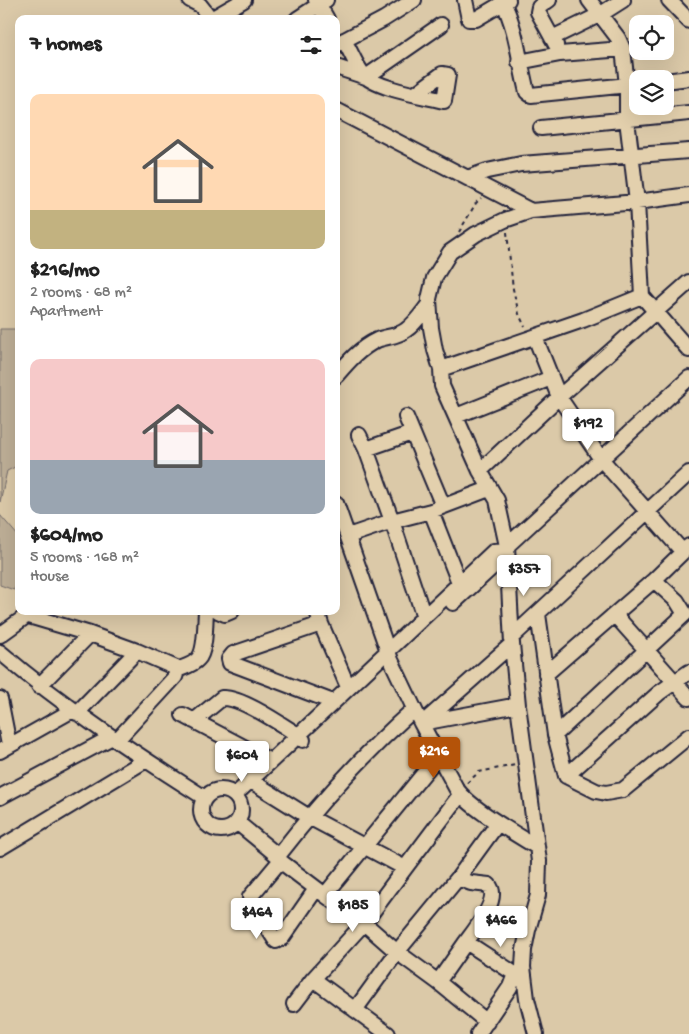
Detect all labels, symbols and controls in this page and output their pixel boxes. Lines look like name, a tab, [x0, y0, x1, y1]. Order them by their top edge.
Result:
map controls	[629, 15, 674, 115]
button: locate	[629, 15, 674, 60]
icon: filters	[297, 31, 325, 59]
text: 7 homes	[30, 33, 102, 58]
button: layers	[629, 70, 674, 115]
icon: home	[133, 126, 223, 216]
text: $216/mo	[30, 259, 100, 284]
text: 2 rooms · 68 m²	[30, 284, 132, 303]
text: Apartment	[30, 303, 102, 322]
icon: home	[133, 391, 223, 481]
pin: $192	[558, 408, 618, 451]
text: $192	[573, 415, 603, 434]
text: $604/mo	[30, 524, 103, 549]
text: 5 rooms · 168 m²	[30, 549, 139, 568]
pin: $357	[494, 554, 554, 597]
text: $357	[508, 561, 540, 580]
text: House	[30, 568, 69, 587]
pin: $216	[404, 736, 464, 779]
pin: $604	[212, 740, 272, 783]
text: $216	[419, 743, 449, 762]
text: $604	[226, 747, 258, 766]
pin: $185	[323, 890, 383, 933]
text: $185	[338, 897, 368, 916]
pin: $464	[227, 898, 287, 940]
text: $464	[242, 904, 272, 923]
pin: $466	[471, 906, 531, 948]
text: $466	[486, 912, 516, 931]

